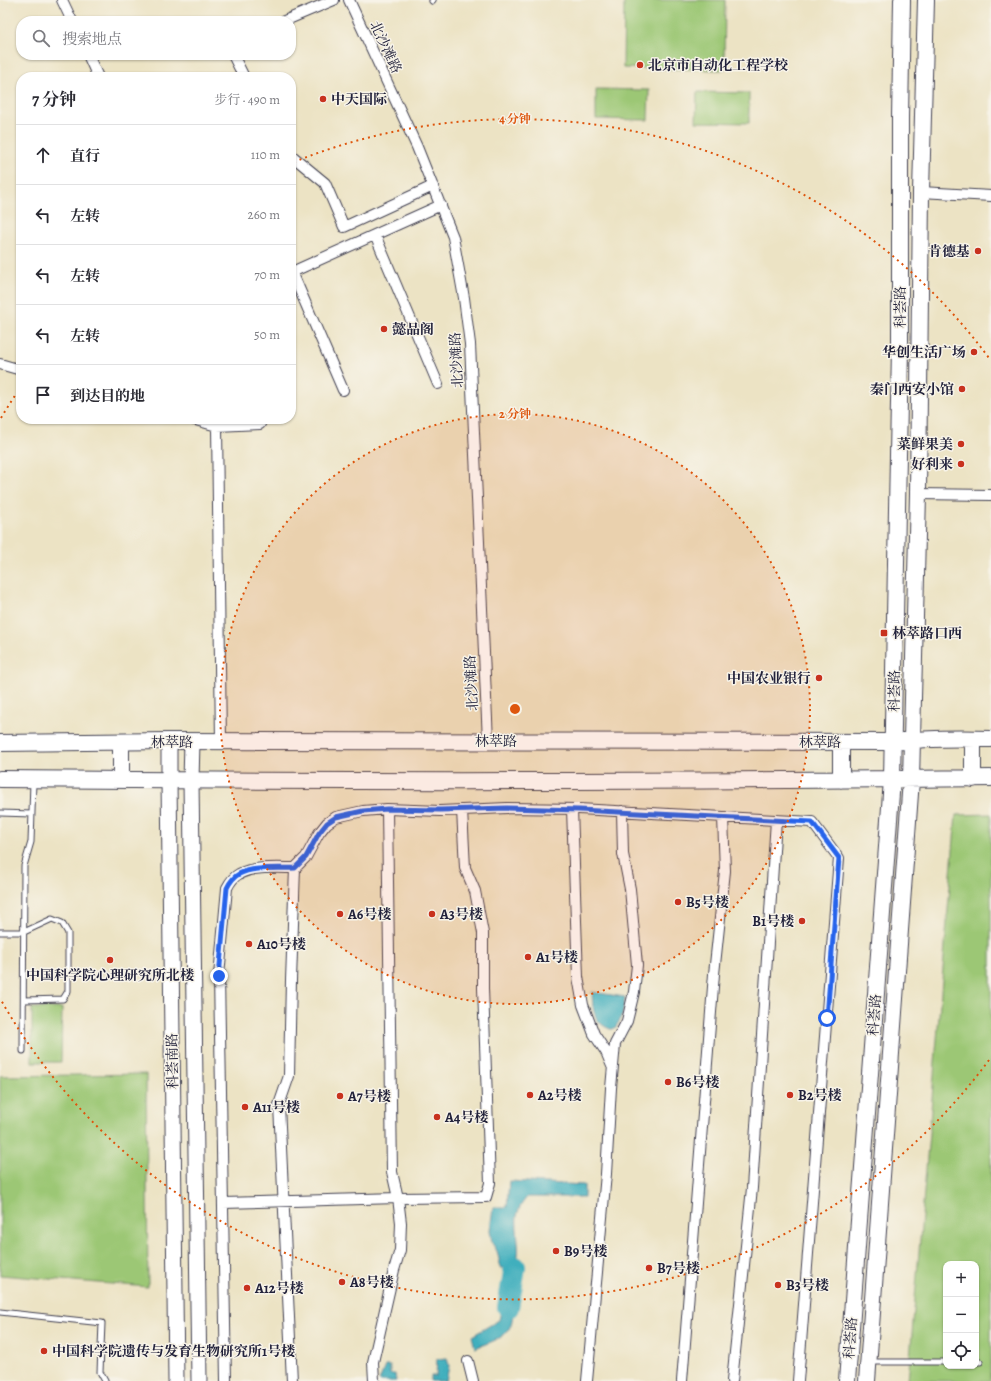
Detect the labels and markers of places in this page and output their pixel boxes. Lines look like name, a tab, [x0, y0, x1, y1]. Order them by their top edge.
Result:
place label: 北京市自动化工程学校	[648, 56, 788, 75]
marker: 北京市自动化工程学校	[635, 60, 645, 70]
place label: 中天国际	[331, 90, 387, 109]
marker: 中天国际	[318, 94, 328, 104]
place label: 肯德基	[928, 242, 970, 261]
marker: 肯德基	[973, 246, 983, 256]
place label: 懿品阁	[392, 320, 434, 339]
marker: 懿品阁	[379, 324, 389, 334]
place label: 华创生活广场	[882, 343, 966, 362]
marker: 华创生活广场	[969, 347, 979, 357]
place label: 秦门西安小馆	[870, 380, 954, 399]
marker: 秦门西安小馆	[957, 384, 967, 394]
place label: 菜鲜果美	[897, 435, 953, 454]
marker: 菜鲜果美	[956, 439, 966, 449]
place label: 好利来	[911, 455, 953, 474]
marker: 好利来	[956, 459, 966, 469]
place label: 林萃路口西	[892, 624, 962, 643]
marker: 林萃路口西	[879, 628, 889, 638]
place label: 中国农业银行	[727, 669, 811, 688]
marker: 中国农业银行	[814, 673, 824, 683]
centre of rings	[508, 702, 522, 716]
place label: B5号楼	[686, 893, 729, 912]
marker: B5号楼	[673, 897, 683, 907]
place label: A6号楼	[347, 905, 391, 924]
place label: A3号楼	[439, 905, 483, 924]
marker: A6号楼	[335, 909, 345, 919]
marker: A3号楼	[427, 909, 437, 919]
place label: B1号楼	[752, 912, 794, 931]
marker: B1号楼	[797, 916, 807, 926]
place label: A10号楼	[256, 935, 306, 954]
marker: A10号楼	[244, 939, 254, 949]
place label: A1号楼	[535, 948, 578, 967]
marker: A1号楼	[523, 952, 533, 962]
marker: 中国科学院心理研究所北楼	[105, 955, 115, 965]
place label: 中国科学院心理研究所北楼	[26, 966, 194, 985]
place label: B6号楼	[676, 1073, 719, 1092]
marker: B6号楼	[663, 1077, 673, 1087]
place label: A2号楼	[537, 1086, 582, 1105]
place label: B2号楼	[798, 1086, 842, 1105]
place label: A7号楼	[347, 1087, 391, 1106]
marker: A2号楼	[525, 1090, 535, 1100]
marker: B2号楼	[785, 1090, 795, 1100]
marker: A7号楼	[335, 1091, 345, 1101]
place label: A11号楼	[252, 1098, 300, 1117]
marker: A11号楼	[240, 1102, 250, 1112]
place label: A4号楼	[444, 1108, 488, 1127]
marker: A4号楼	[432, 1112, 442, 1122]
place label: B9号楼	[564, 1242, 607, 1261]
marker: B9号楼	[551, 1246, 561, 1256]
place label: B7号楼	[657, 1259, 700, 1278]
marker: B7号楼	[644, 1263, 654, 1273]
place label: A8号楼	[349, 1273, 393, 1292]
place label: B3号楼	[786, 1276, 829, 1295]
marker: A8号楼	[337, 1277, 347, 1287]
place label: A12号楼	[254, 1279, 304, 1298]
marker: B3号楼	[773, 1280, 783, 1290]
marker: A12号楼	[242, 1283, 252, 1293]
place label: 中国科学院遗传与发育生物研究所1号楼	[52, 1342, 295, 1361]
marker: 中国科学院遗传与发育生物研究所1号楼	[39, 1346, 49, 1356]

